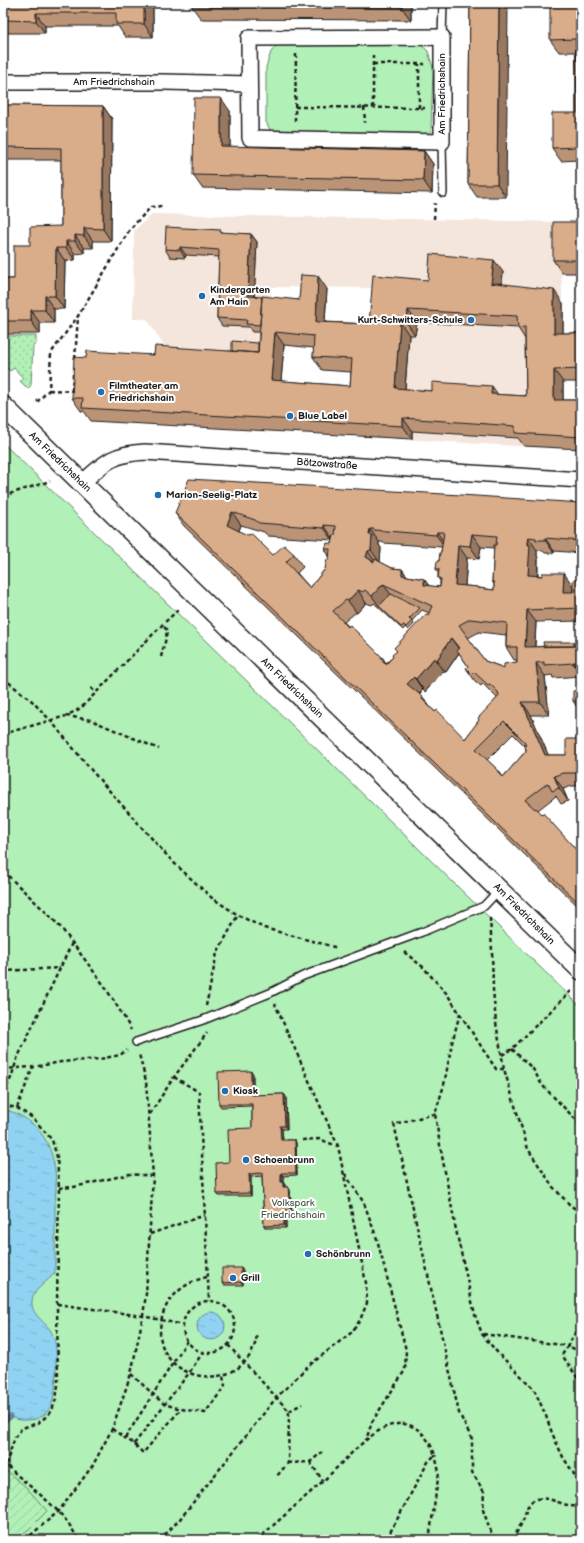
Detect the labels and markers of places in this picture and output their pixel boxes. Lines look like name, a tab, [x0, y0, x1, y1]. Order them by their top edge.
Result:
place label: Kindergarten Am Hain	[209, 284, 270, 308]
marker: Kindergarten Am Hain	[197, 291, 207, 301]
place label: Kurt-Schwitters-Schule	[357, 314, 463, 326]
marker: Kurt-Schwitters-Schule	[466, 315, 476, 325]
place label: Filmtheater am Friedrichshain	[109, 380, 179, 404]
marker: Filmtheater am Friedrichshain	[96, 387, 106, 397]
place label: Blue Label	[298, 410, 347, 422]
marker: Blue Label	[285, 411, 295, 421]
place label: Marion-Seelig-Platz	[166, 489, 257, 501]
marker: Marion-Seelig-Platz	[153, 490, 163, 500]
place label: Kiosk	[233, 1085, 259, 1097]
marker: Kiosk	[220, 1086, 230, 1096]
place label: Schoenbrunn	[254, 1154, 315, 1166]
marker: Schoenbrunn	[241, 1155, 251, 1165]
place label: Schönbrunn	[316, 1248, 371, 1260]
marker: Schönbrunn	[303, 1249, 313, 1259]
place label: Grill	[241, 1272, 260, 1284]
marker: Grill	[228, 1273, 238, 1283]

